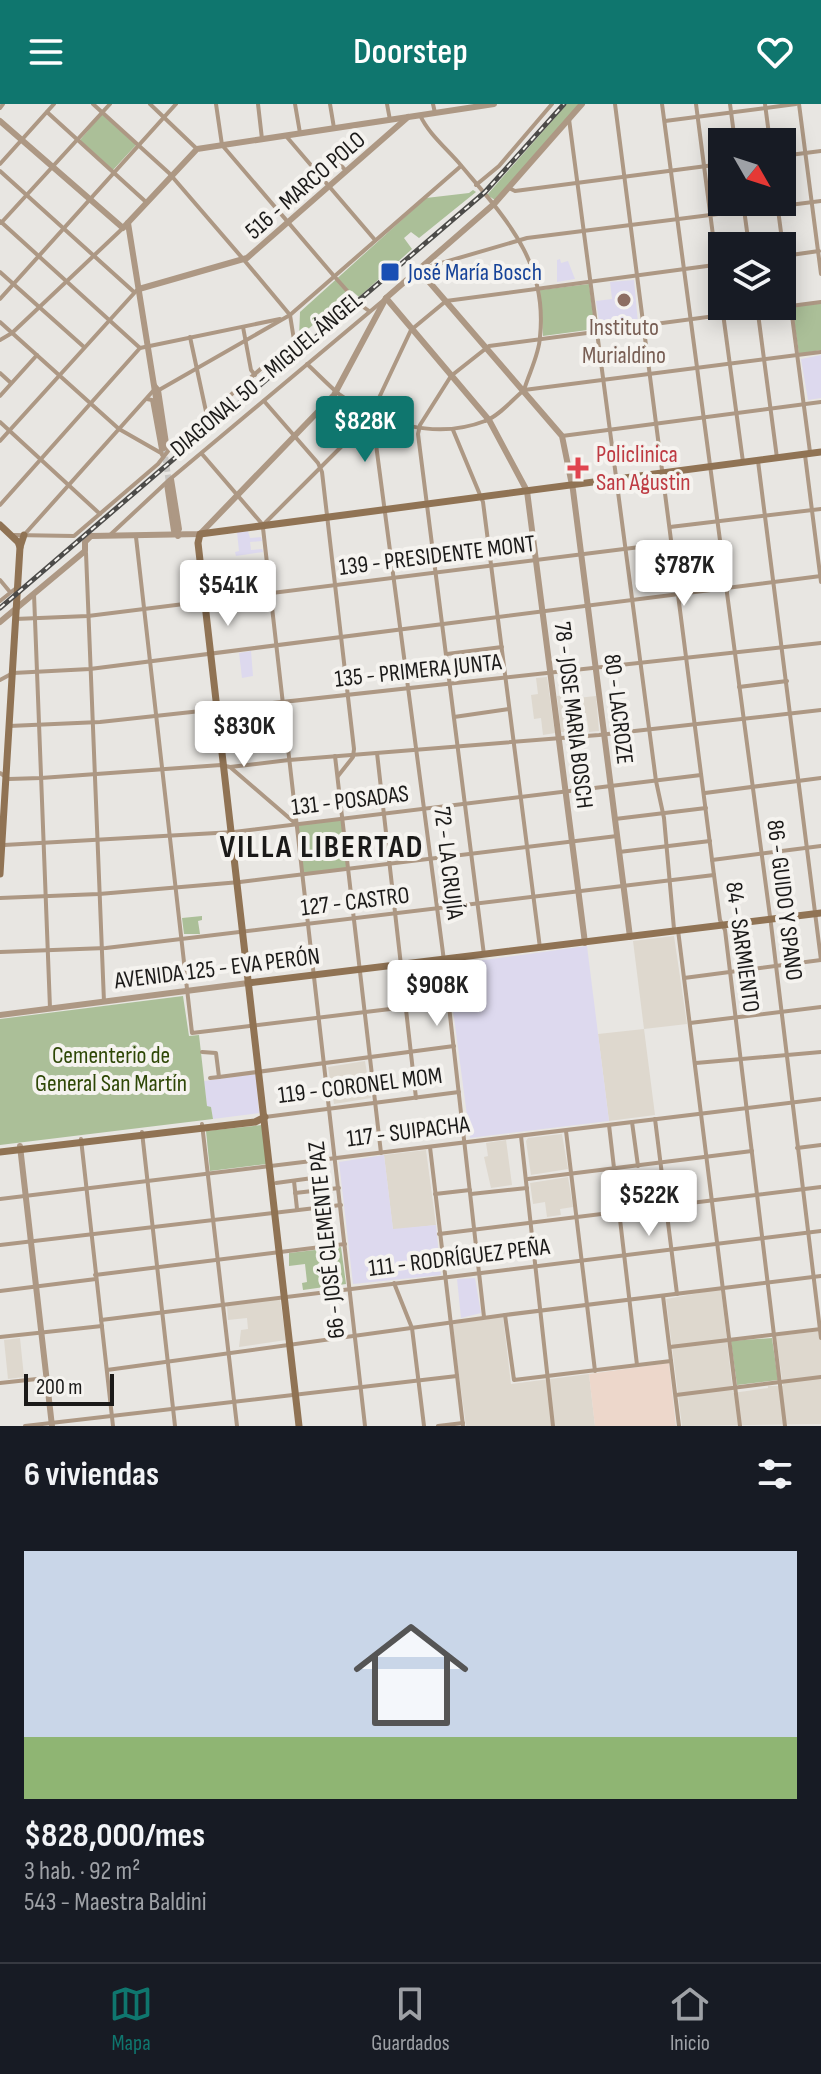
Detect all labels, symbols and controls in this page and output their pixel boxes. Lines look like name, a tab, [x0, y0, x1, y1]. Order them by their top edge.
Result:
icon: menu	[24, 30, 68, 74]
icon: heart	[753, 30, 797, 74]
text: Doorstep	[353, 31, 468, 74]
street label: 516 - MARCO POLO	[239, 125, 371, 245]
north arrow	[708, 128, 796, 216]
map controls	[708, 128, 796, 320]
button: layers	[708, 232, 796, 320]
place label: José María Bosch	[407, 258, 542, 287]
marker: José María Bosch	[379, 261, 401, 283]
street label: DIAGONAL 50 - MIGUEL ÁNGEL	[165, 286, 368, 463]
marker: Instituto Murialdino	[615, 291, 633, 309]
place label: Instituto Murialdino	[582, 313, 666, 370]
pin: $828K	[309, 396, 421, 464]
text: $828K	[334, 406, 396, 437]
place label: Policlinica San Agustin	[596, 440, 691, 497]
marker: Policlinica San Agustin	[567, 457, 589, 479]
street label: 139 - PRESIDENTE MONT	[337, 529, 537, 582]
pin: $787K	[628, 540, 740, 608]
text: $787K	[653, 550, 715, 581]
pin: $541K	[172, 560, 284, 628]
text: $541K	[198, 570, 258, 601]
street label: 78 - JOSE MARIA BOSCH	[548, 620, 599, 810]
street label: 135 - PRIMERA JUNTA	[333, 647, 504, 694]
street label: 80 - LACROZE	[597, 652, 640, 766]
pin: $830K	[188, 701, 300, 769]
text: $830K	[213, 711, 275, 742]
street label: 131 - POSADAS	[290, 779, 410, 822]
street label: 72 - LA CRUJÍA	[427, 805, 470, 922]
street label: 86 - GUIDO Y SPANO	[760, 818, 809, 982]
district label: VILLA LIBERTAD	[220, 828, 424, 867]
street label: 127 - CASTRO	[299, 880, 411, 923]
street label: 84 - SARMIENTO	[719, 880, 766, 1014]
street label: AVENIDA 125 - EVA PERÓN	[112, 942, 321, 996]
pin: $908K	[381, 960, 493, 1028]
text: $908K	[405, 970, 469, 1001]
park label: Cementerio de General San Martín	[35, 1041, 187, 1098]
street label: 119 - CORONEL MOM	[276, 1061, 444, 1110]
street label: 117 - SUIPACHA	[345, 1109, 472, 1153]
street label: 66 - JOSÉ CLEMENTE PAZ	[302, 1140, 351, 1340]
pin: $522K	[593, 1170, 705, 1238]
text: $522K	[619, 1180, 679, 1211]
street label: 111 - RODRÍGUEZ PEÑA	[367, 1232, 552, 1283]
scale bar	[24, 1370, 114, 1406]
text: 200 m	[36, 1374, 82, 1401]
icon: filters	[753, 1452, 797, 1496]
text: 6 viviendas	[24, 1454, 159, 1495]
icon: home	[339, 1603, 483, 1747]
text: $828,000/mes	[24, 1815, 205, 1856]
text: 3 hab. · 92 m²	[24, 1856, 140, 1887]
text: 543 - Maestra Baldini	[24, 1887, 207, 1918]
tab: Mapa	[109, 1982, 153, 2057]
tab: Guardados	[371, 1982, 450, 2057]
tab: Inicio	[668, 1982, 712, 2057]

